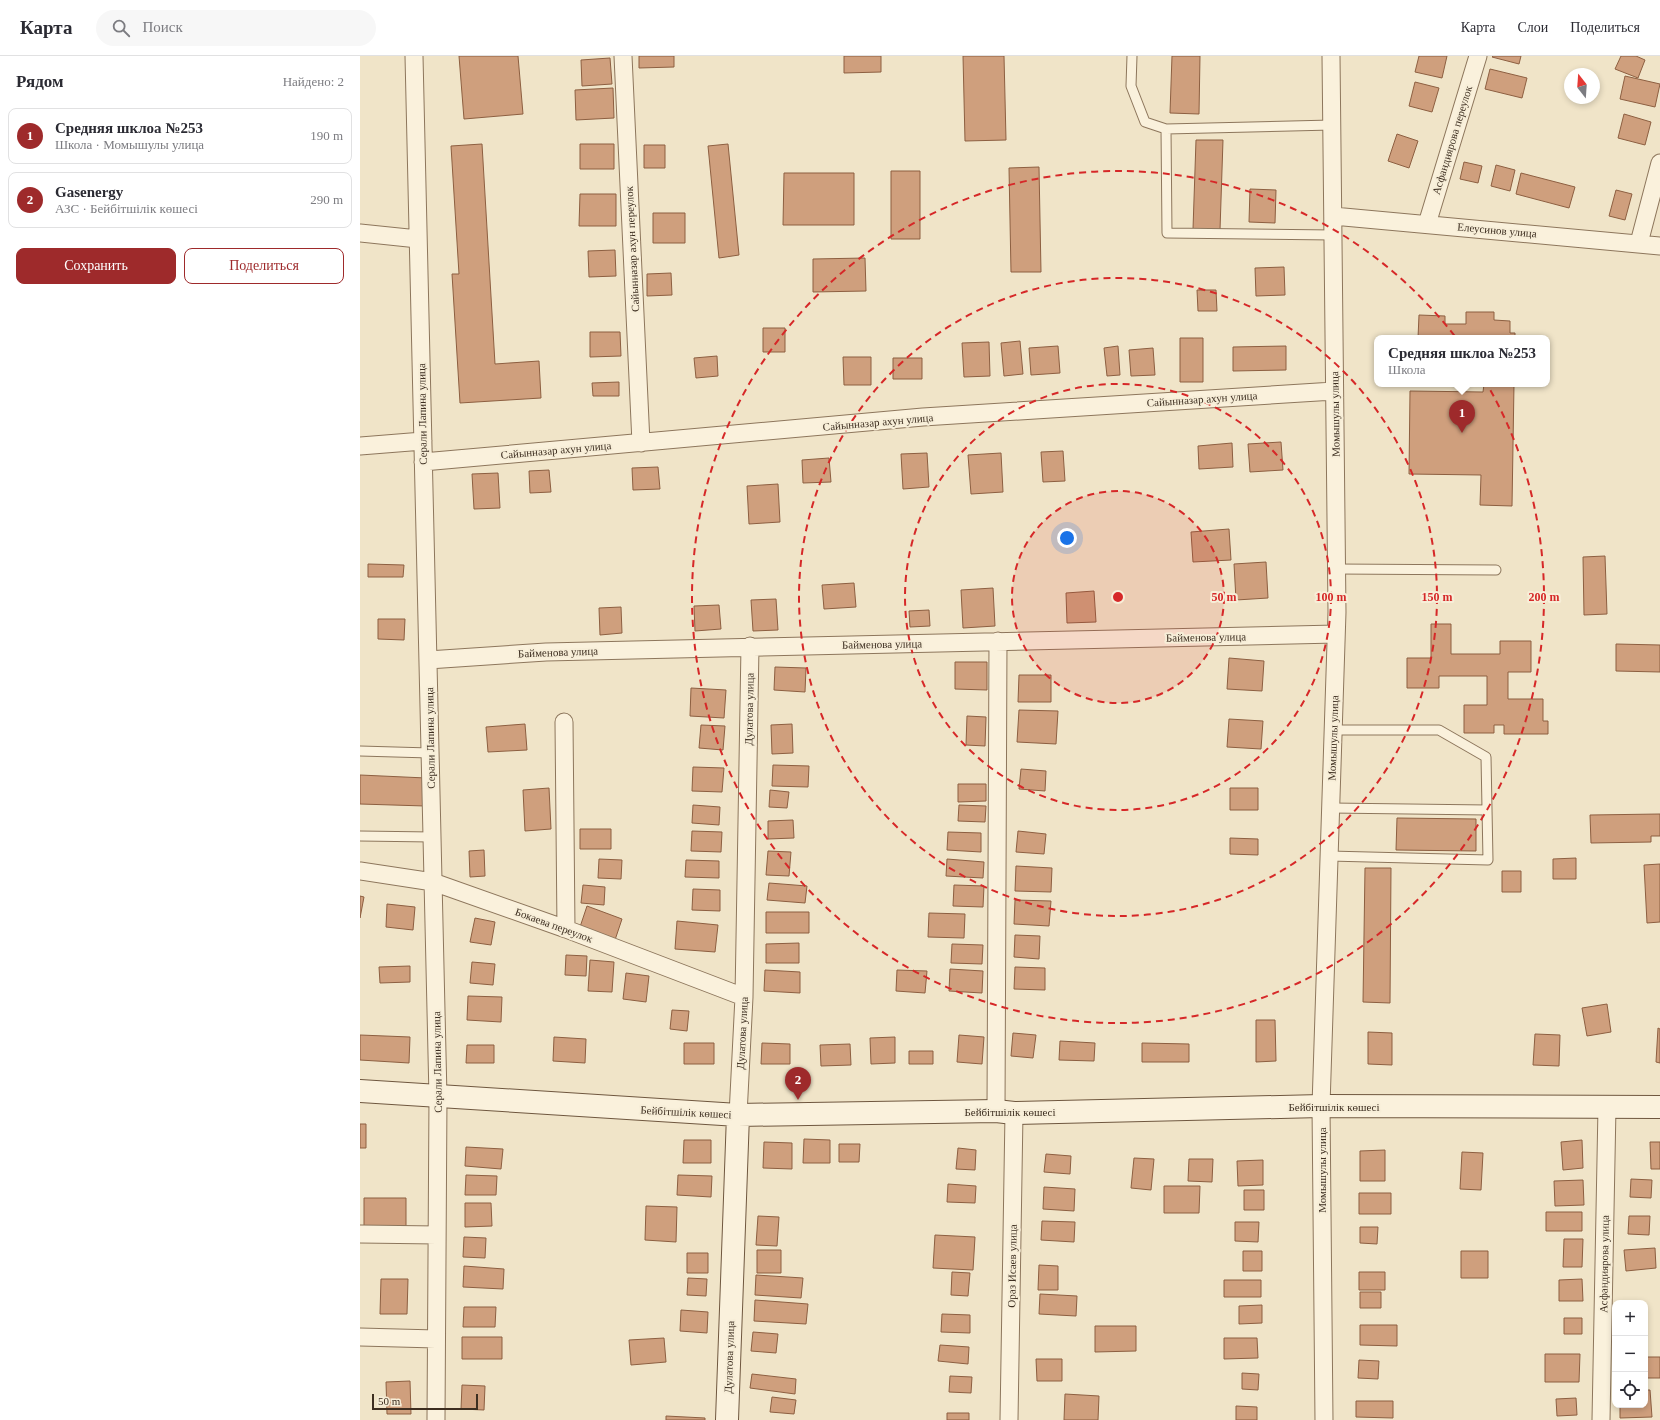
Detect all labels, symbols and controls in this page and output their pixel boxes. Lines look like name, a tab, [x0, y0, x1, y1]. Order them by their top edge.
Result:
search box	[96, 10, 376, 46]
text: Карта	[20, 17, 72, 38]
icon: search	[110, 17, 132, 39]
text: Поиск	[142, 19, 183, 35]
text: Карта	[1461, 20, 1495, 35]
text: Слои	[1517, 20, 1548, 35]
text: Поделиться	[1570, 20, 1640, 35]
north arrow	[1564, 68, 1600, 104]
text: Рядом	[16, 72, 64, 91]
text: Найдено: 2	[283, 74, 344, 89]
street label: Асфандиярова переулок	[1430, 84, 1474, 196]
text: Средняя шклоа №253	[55, 120, 203, 136]
text: 1	[27, 128, 33, 143]
text: 190 m	[310, 128, 343, 143]
text: Школа · Момышулы улица	[55, 137, 204, 152]
text: Gasenergy	[55, 184, 123, 200]
street label: Сайынназар ахун переулок	[623, 185, 641, 312]
text: 2	[27, 192, 33, 207]
text: 290 m	[310, 192, 343, 207]
text: АЗС · Бейбітшілік көшесі	[55, 201, 198, 216]
street label: Елеусинов улица	[1457, 221, 1537, 239]
button: Сохранить	[16, 248, 176, 284]
button: Поделиться	[184, 248, 344, 284]
popup	[1374, 335, 1550, 387]
text: Средняя шклоа №253	[1388, 345, 1536, 361]
text: Школа	[1388, 362, 1425, 377]
street label: Серали Лапина улица	[415, 363, 429, 465]
street label: Момышулы улица	[1328, 371, 1342, 457]
street label: Сайынназар ахун улица	[1146, 389, 1258, 409]
pin: 1	[1449, 400, 1475, 433]
street label: Сайынназар ахун улица	[822, 411, 934, 433]
street label: Сайынназар ахун улица	[500, 439, 612, 461]
your location	[1057, 528, 1077, 548]
centre of rings	[1111, 590, 1125, 604]
text: 50 m	[1212, 590, 1237, 604]
text: 100 m	[1316, 590, 1347, 604]
text: 150 m	[1422, 590, 1453, 604]
text: 200 m	[1529, 590, 1560, 604]
street label: Байменова улица	[1166, 630, 1246, 644]
street label: Байменова улица	[842, 637, 922, 651]
street label: Байменова улица	[518, 645, 598, 659]
street label: Дулатова улица	[742, 672, 756, 745]
street label: Серали Лапина улица	[423, 687, 437, 789]
street label: Момышулы улица	[1326, 695, 1340, 781]
street label: Бокаева переулок	[514, 905, 595, 945]
street label: Дулатова улица	[734, 996, 750, 1070]
street label: Серали Лапина улица	[430, 1011, 444, 1113]
pin: 2	[785, 1067, 811, 1100]
street label: Бейбітшілік көшесі	[1288, 1101, 1380, 1113]
street label: Бейбітшілік көшесі	[640, 1104, 732, 1120]
street label: Бейбітшілік көшесі	[964, 1106, 1056, 1118]
street label: Момышулы улица	[1316, 1127, 1328, 1213]
street label: Асфандиярова улица	[1597, 1215, 1611, 1313]
street label: Ораз Исаев улица	[1005, 1224, 1019, 1308]
map controls	[1612, 1300, 1648, 1408]
button: +	[1612, 1300, 1648, 1336]
street label: Дулатова улица	[722, 1320, 736, 1393]
button: −	[1612, 1336, 1648, 1372]
button: locate	[1612, 1372, 1648, 1408]
scale bar	[372, 1392, 478, 1411]
text: 50 m	[378, 1395, 400, 1407]

